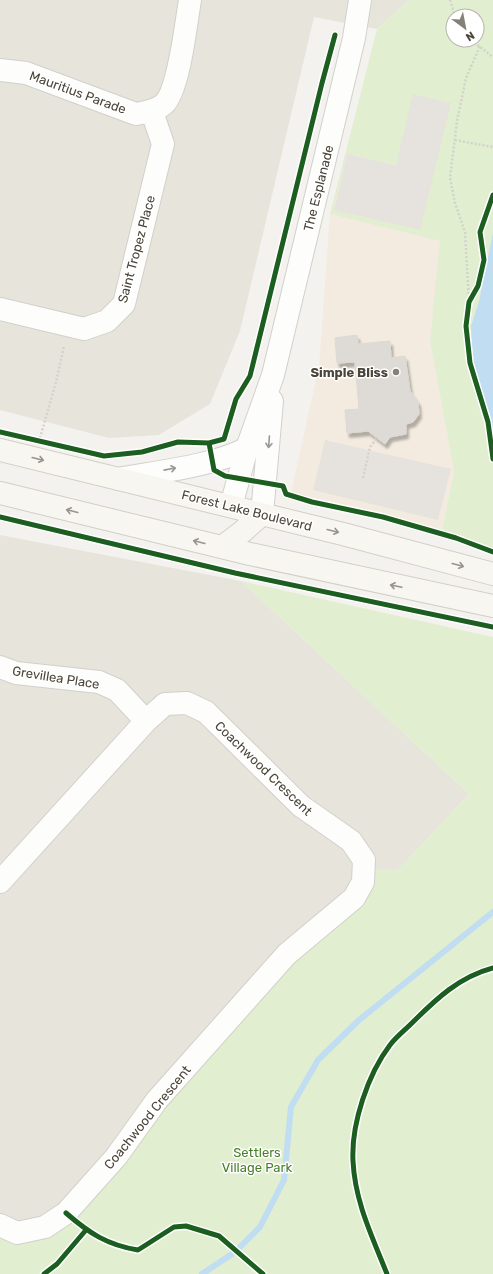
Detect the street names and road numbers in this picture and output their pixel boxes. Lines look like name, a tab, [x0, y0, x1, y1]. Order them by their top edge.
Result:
street label: Mauritius Parade	[27, 68, 128, 117]
street label: The Esplanade	[301, 143, 336, 233]
street label: Saint Tropez Place	[115, 194, 158, 305]
street label: Forest Lake Boulevard	[180, 487, 314, 534]
street label: Grevillea Place	[11, 663, 101, 692]
street label: Coachwood Crescent	[212, 718, 315, 819]
street label: Coachwood Crescent	[101, 1062, 194, 1172]

